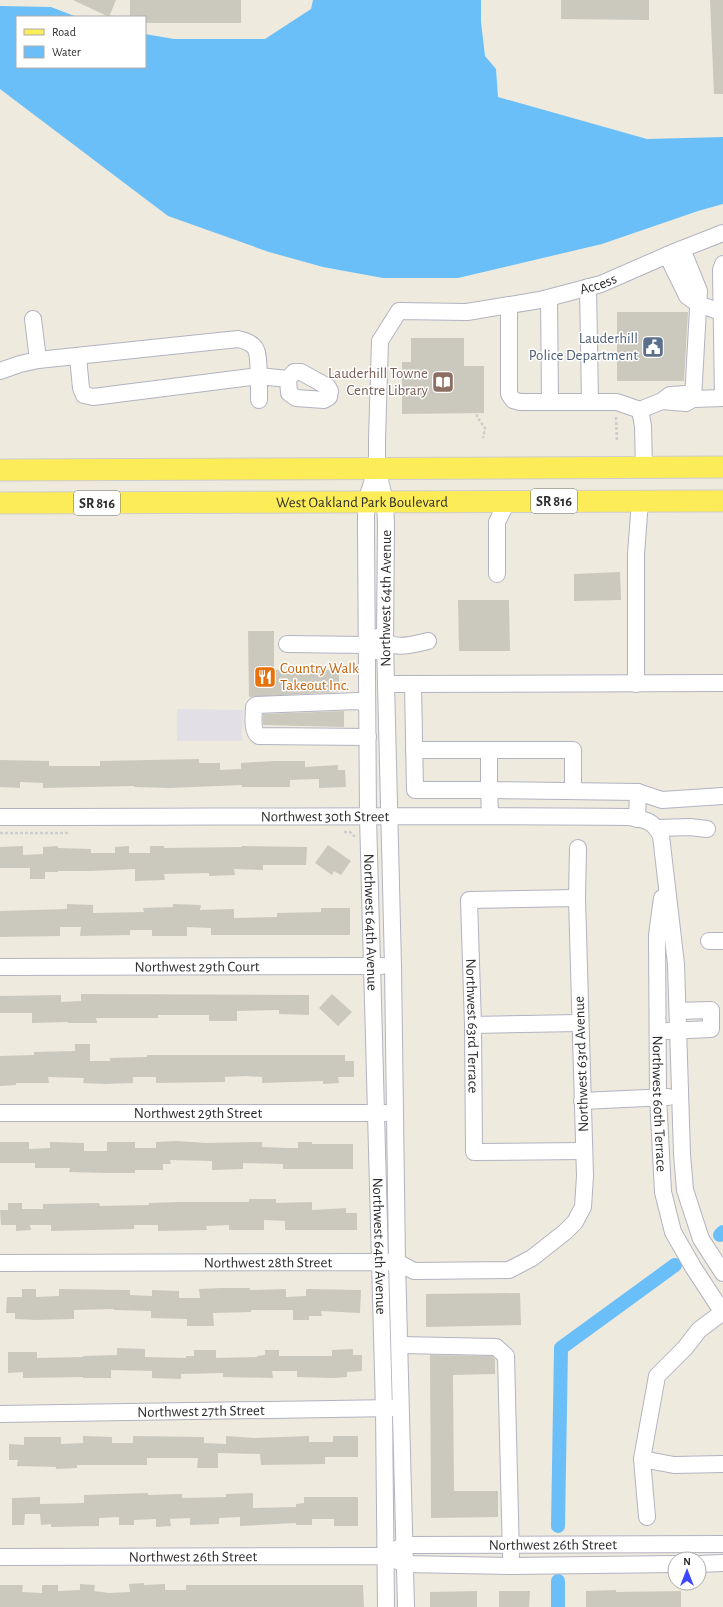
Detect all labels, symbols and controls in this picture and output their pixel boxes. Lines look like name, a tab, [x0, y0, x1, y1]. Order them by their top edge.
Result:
legend	[16, 16, 146, 68]
text: Road	[52, 26, 76, 38]
text: Water	[52, 46, 81, 58]
street label: Access	[578, 271, 619, 297]
place label: Lauderhill Police Department	[529, 331, 638, 363]
public building icon: Lauderhill Police Department	[640, 334, 666, 360]
place label: Lauderhill Towne Centre Library	[328, 366, 429, 398]
library icon: Lauderhill Towne Centre Library	[430, 369, 456, 395]
road number: SR 816	[531, 489, 577, 513]
road number: SR 816	[74, 491, 120, 515]
street label: West Oakland Park Boulevard	[276, 495, 448, 510]
street label: Northwest 64th Avenue	[378, 530, 394, 667]
place label: Country Walk Takeout Inc.	[280, 661, 359, 693]
restaurant icon: Country Walk Takeout Inc.	[252, 664, 278, 690]
street label: Northwest 30th Street	[261, 809, 390, 824]
street label: Northwest 64th Avenue	[361, 853, 380, 991]
street label: Northwest 63rd Terrace	[463, 958, 481, 1093]
street label: Northwest 29th Court	[134, 959, 260, 975]
street label: Northwest 63rd Avenue	[572, 996, 591, 1132]
street label: Northwest 60th Terrace	[650, 1035, 669, 1172]
street label: Northwest 29th Street	[134, 1106, 262, 1121]
street label: Northwest 64th Avenue	[370, 1177, 388, 1315]
street label: Northwest 28th Street	[204, 1255, 332, 1270]
street label: Northwest 27th Street	[137, 1403, 265, 1420]
street label: Northwest 26th Street	[489, 1537, 617, 1553]
street label: Northwest 26th Street	[129, 1549, 257, 1565]
north arrow	[667, 1551, 707, 1591]
text: N	[683, 1556, 691, 1567]

